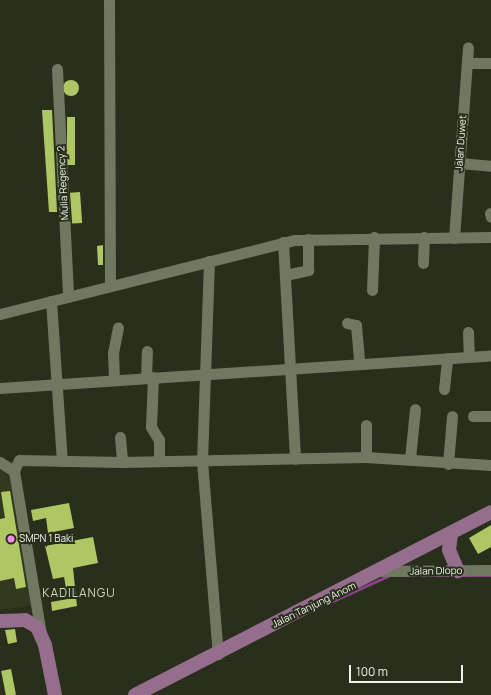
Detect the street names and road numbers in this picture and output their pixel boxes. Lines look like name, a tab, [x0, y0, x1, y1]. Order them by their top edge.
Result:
street label: Jalan Duwet	[453, 115, 469, 171]
street label: Mulia Regency 2	[55, 145, 71, 221]
street label: Jalan Dlopo	[409, 565, 463, 577]
street label: Jalan Tanjung Anom	[270, 580, 358, 630]

